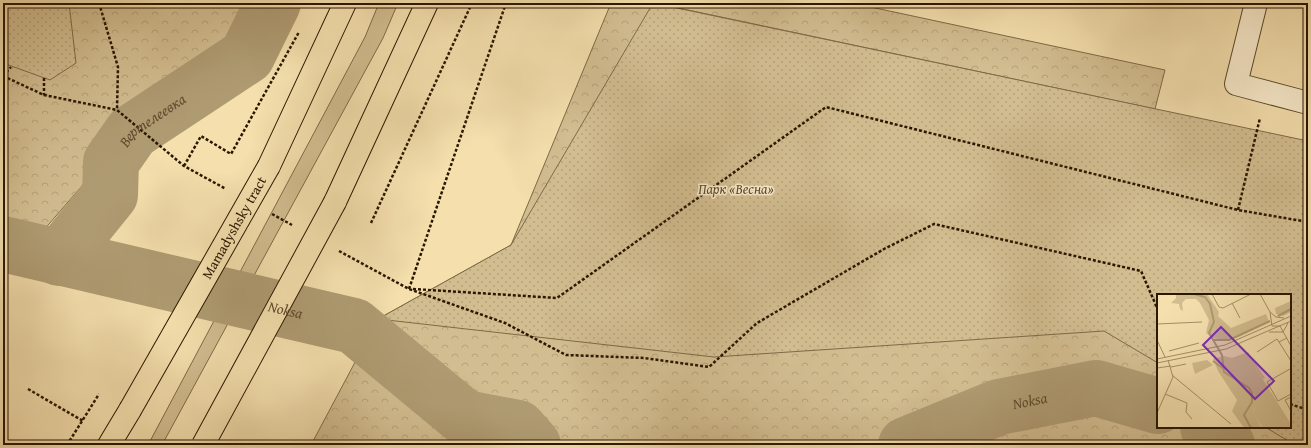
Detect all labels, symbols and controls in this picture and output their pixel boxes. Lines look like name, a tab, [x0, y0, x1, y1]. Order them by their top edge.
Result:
water label: Вертелеевка	[113, 88, 190, 152]
street label: Mamadyshsky tract	[197, 172, 271, 283]
park label: Парк «Весна»	[698, 179, 774, 199]
inset map	[1157, 294, 1291, 428]
water label: Noksa	[266, 295, 305, 324]
water label: Noksa	[1011, 387, 1049, 414]

